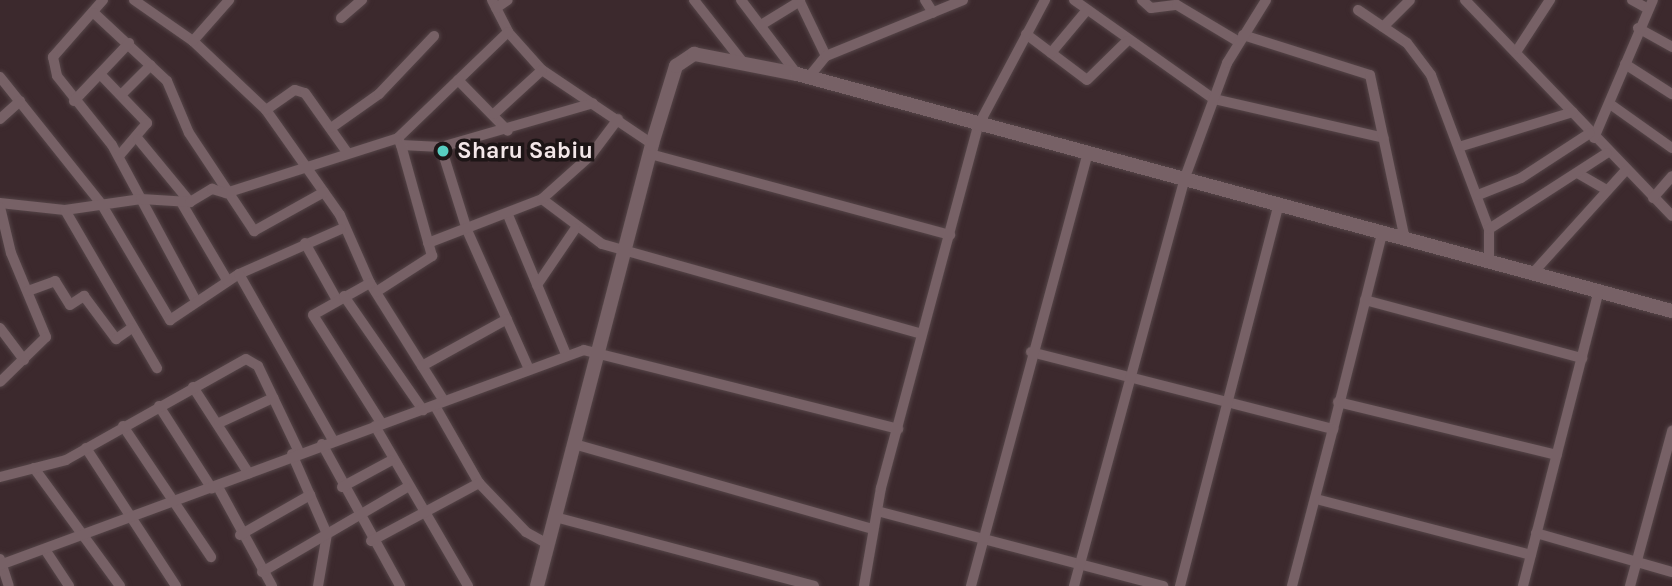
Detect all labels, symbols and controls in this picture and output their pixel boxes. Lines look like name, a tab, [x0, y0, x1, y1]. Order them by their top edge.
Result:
place label: Sharu Sabiu	[457, 137, 593, 165]
marker: Sharu Sabiu	[435, 143, 451, 159]

